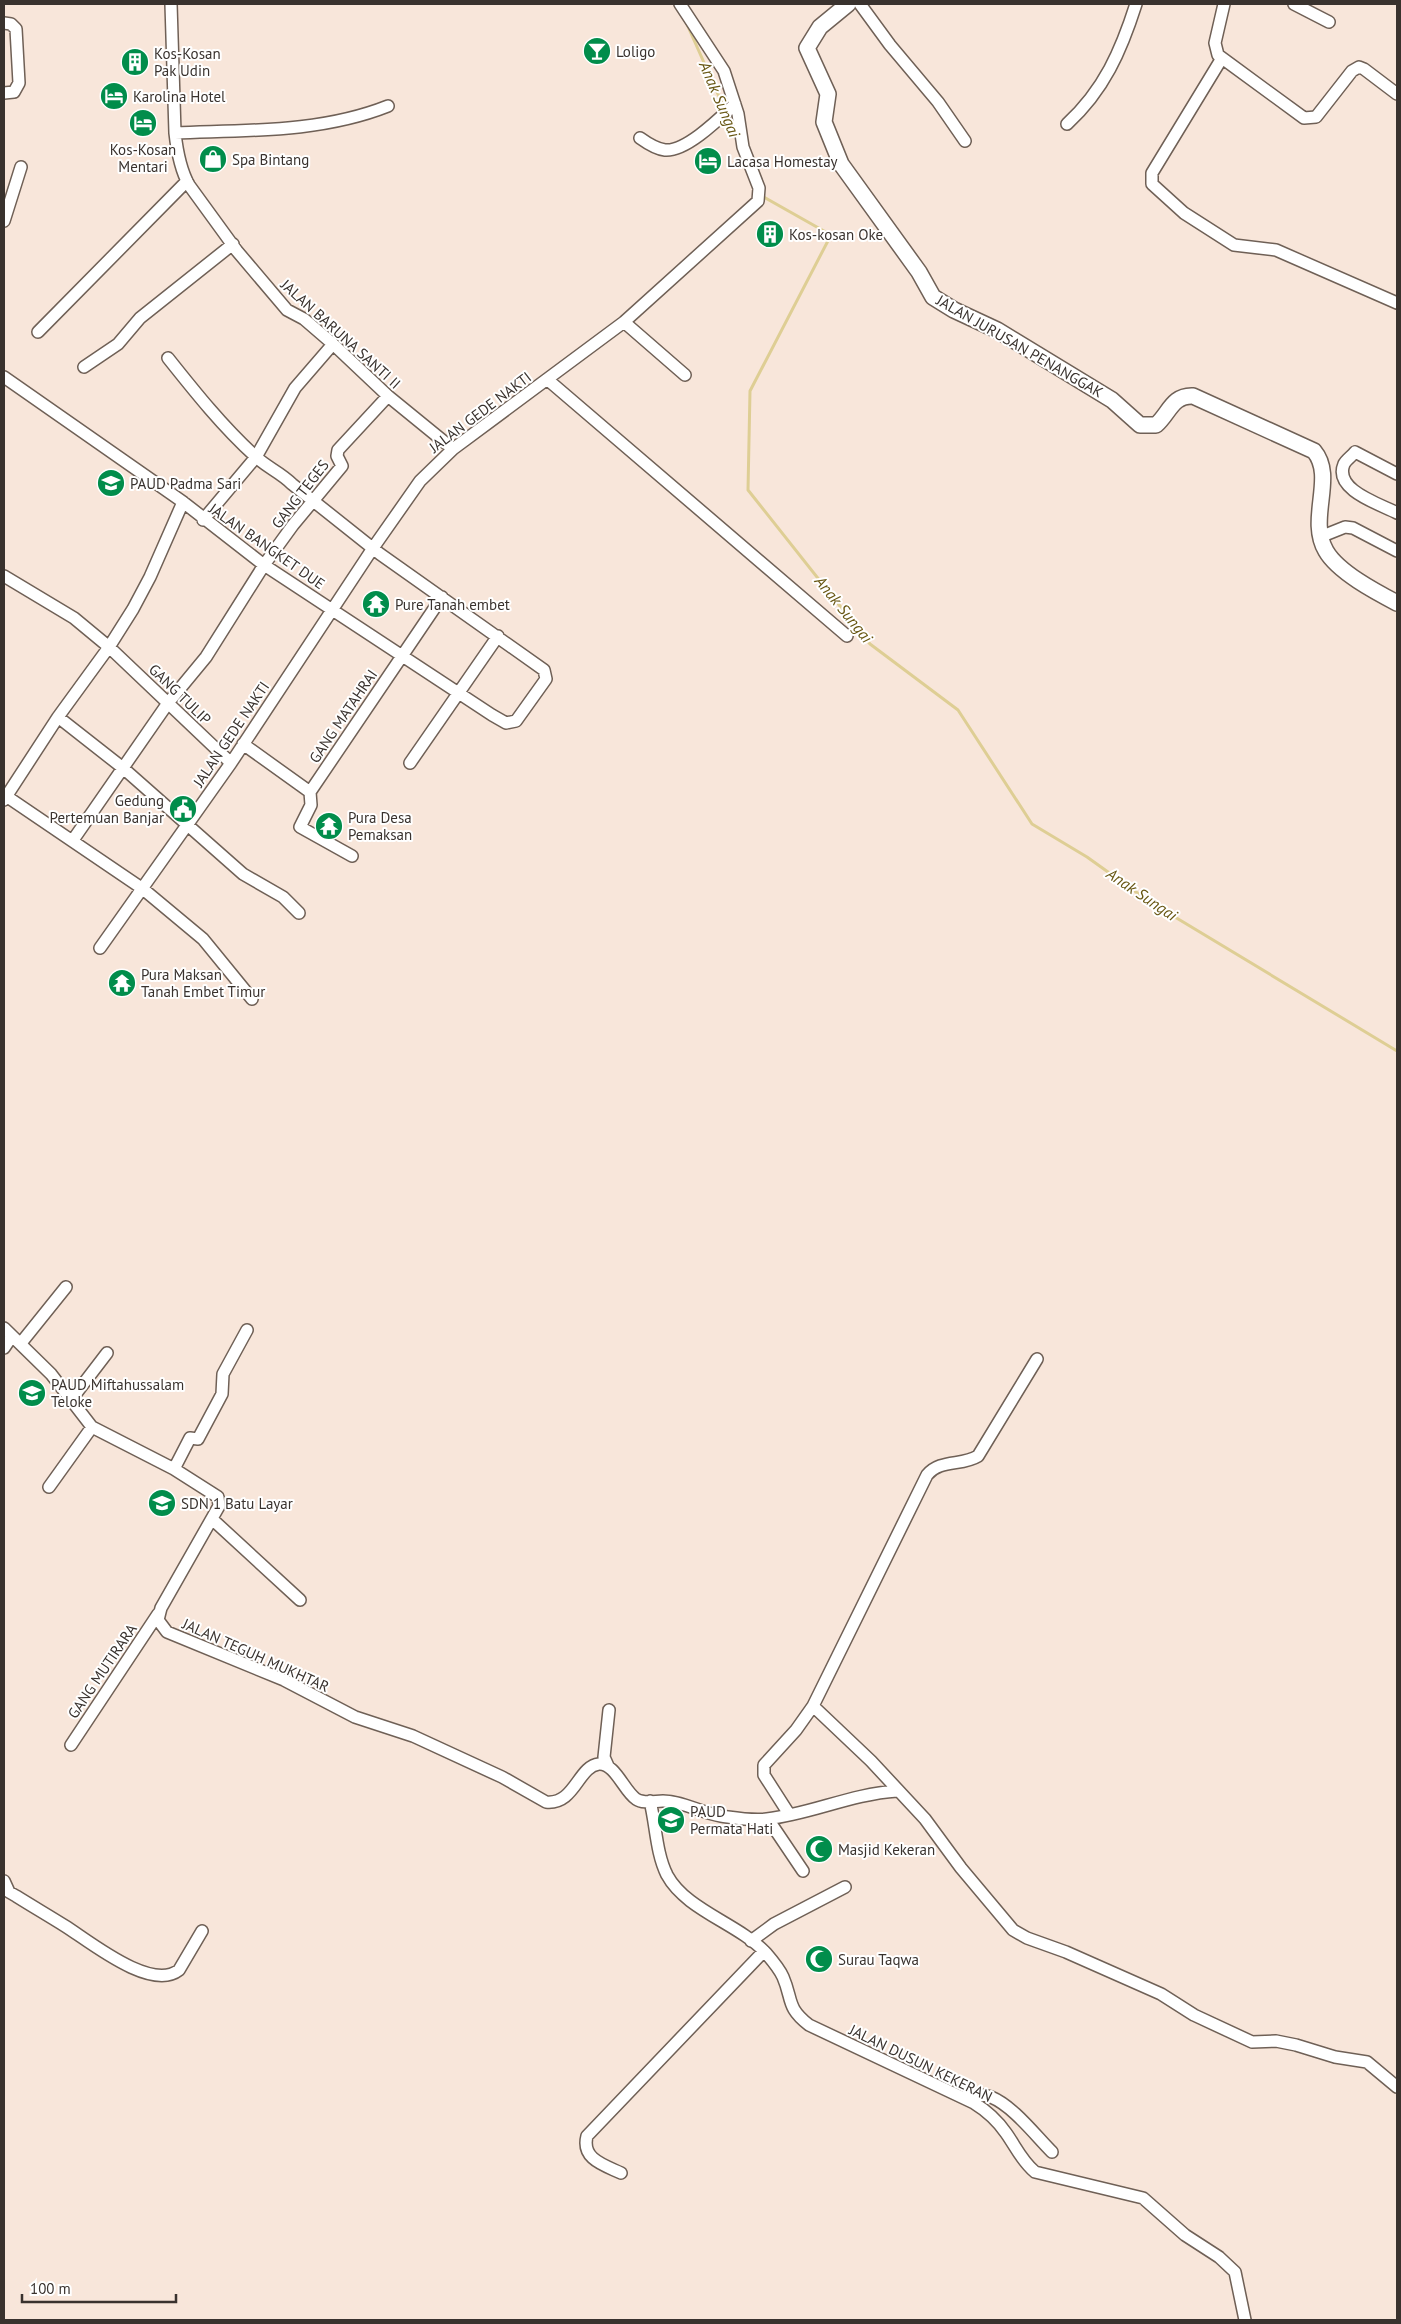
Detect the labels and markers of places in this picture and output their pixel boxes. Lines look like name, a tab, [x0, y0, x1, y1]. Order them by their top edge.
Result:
bar icon: Loligo	[582, 36, 612, 66]
place label: Loligo	[616, 42, 655, 61]
place label: Kos-Kosan Pak Udin	[154, 44, 221, 80]
building icon: Kos-Kosan Pak Udin	[120, 47, 150, 77]
hotel icon: Karolina Hotel	[99, 81, 129, 111]
place label: Karolina Hotel	[133, 87, 226, 106]
hotel icon: Kos-Kosan Mentari	[128, 108, 158, 138]
place label: Kos-Kosan Mentari	[110, 140, 176, 176]
shop icon: Spa Bintang	[198, 144, 228, 174]
hotel icon: Lacasa Homestay	[693, 146, 723, 176]
place label: Spa Bintang	[232, 150, 309, 169]
place label: Lacasa Homestay	[727, 152, 838, 171]
building icon: Kos-kosan Oke	[755, 219, 785, 249]
place label: Kos-kosan Oke	[789, 225, 883, 244]
school or university icon: PAUD Padma Sari	[96, 468, 126, 498]
place label: PAUD Padma Sari	[130, 474, 241, 493]
temple icon: Pure Tanah embet	[361, 589, 391, 619]
place label: Pure Tanah embet	[395, 595, 510, 614]
place label: Gedung Pertemuan Banjar	[50, 791, 164, 827]
public building icon: Gedung Pertemuan Banjar	[168, 794, 198, 824]
place label: Pura Desa Pemaksan	[348, 808, 412, 844]
temple icon: Pura Desa Pemaksan	[314, 811, 344, 841]
place label: Pura Maksan Tanah Embet Timur	[141, 965, 265, 1001]
temple icon: Pura Maksan Tanah Embet Timur	[107, 968, 137, 998]
place label: PAUD Miftahussalam Teloke	[51, 1375, 184, 1411]
school or university icon: PAUD Miftahussalam Teloke	[17, 1378, 47, 1408]
school or university icon: SDN 1 Batu Layar	[147, 1488, 177, 1518]
place label: SDN 1 Batu Layar	[181, 1494, 293, 1513]
place label: PAUD Permata Hati	[690, 1802, 773, 1838]
school or university icon: PAUD Permata Hati	[656, 1805, 686, 1835]
mosque icon: Masjid Kekeran	[804, 1834, 834, 1864]
place label: Masjid Kekeran	[838, 1840, 935, 1859]
mosque icon: Surau Taqwa	[804, 1944, 834, 1974]
place label: Surau Taqwa	[838, 1950, 919, 1969]

